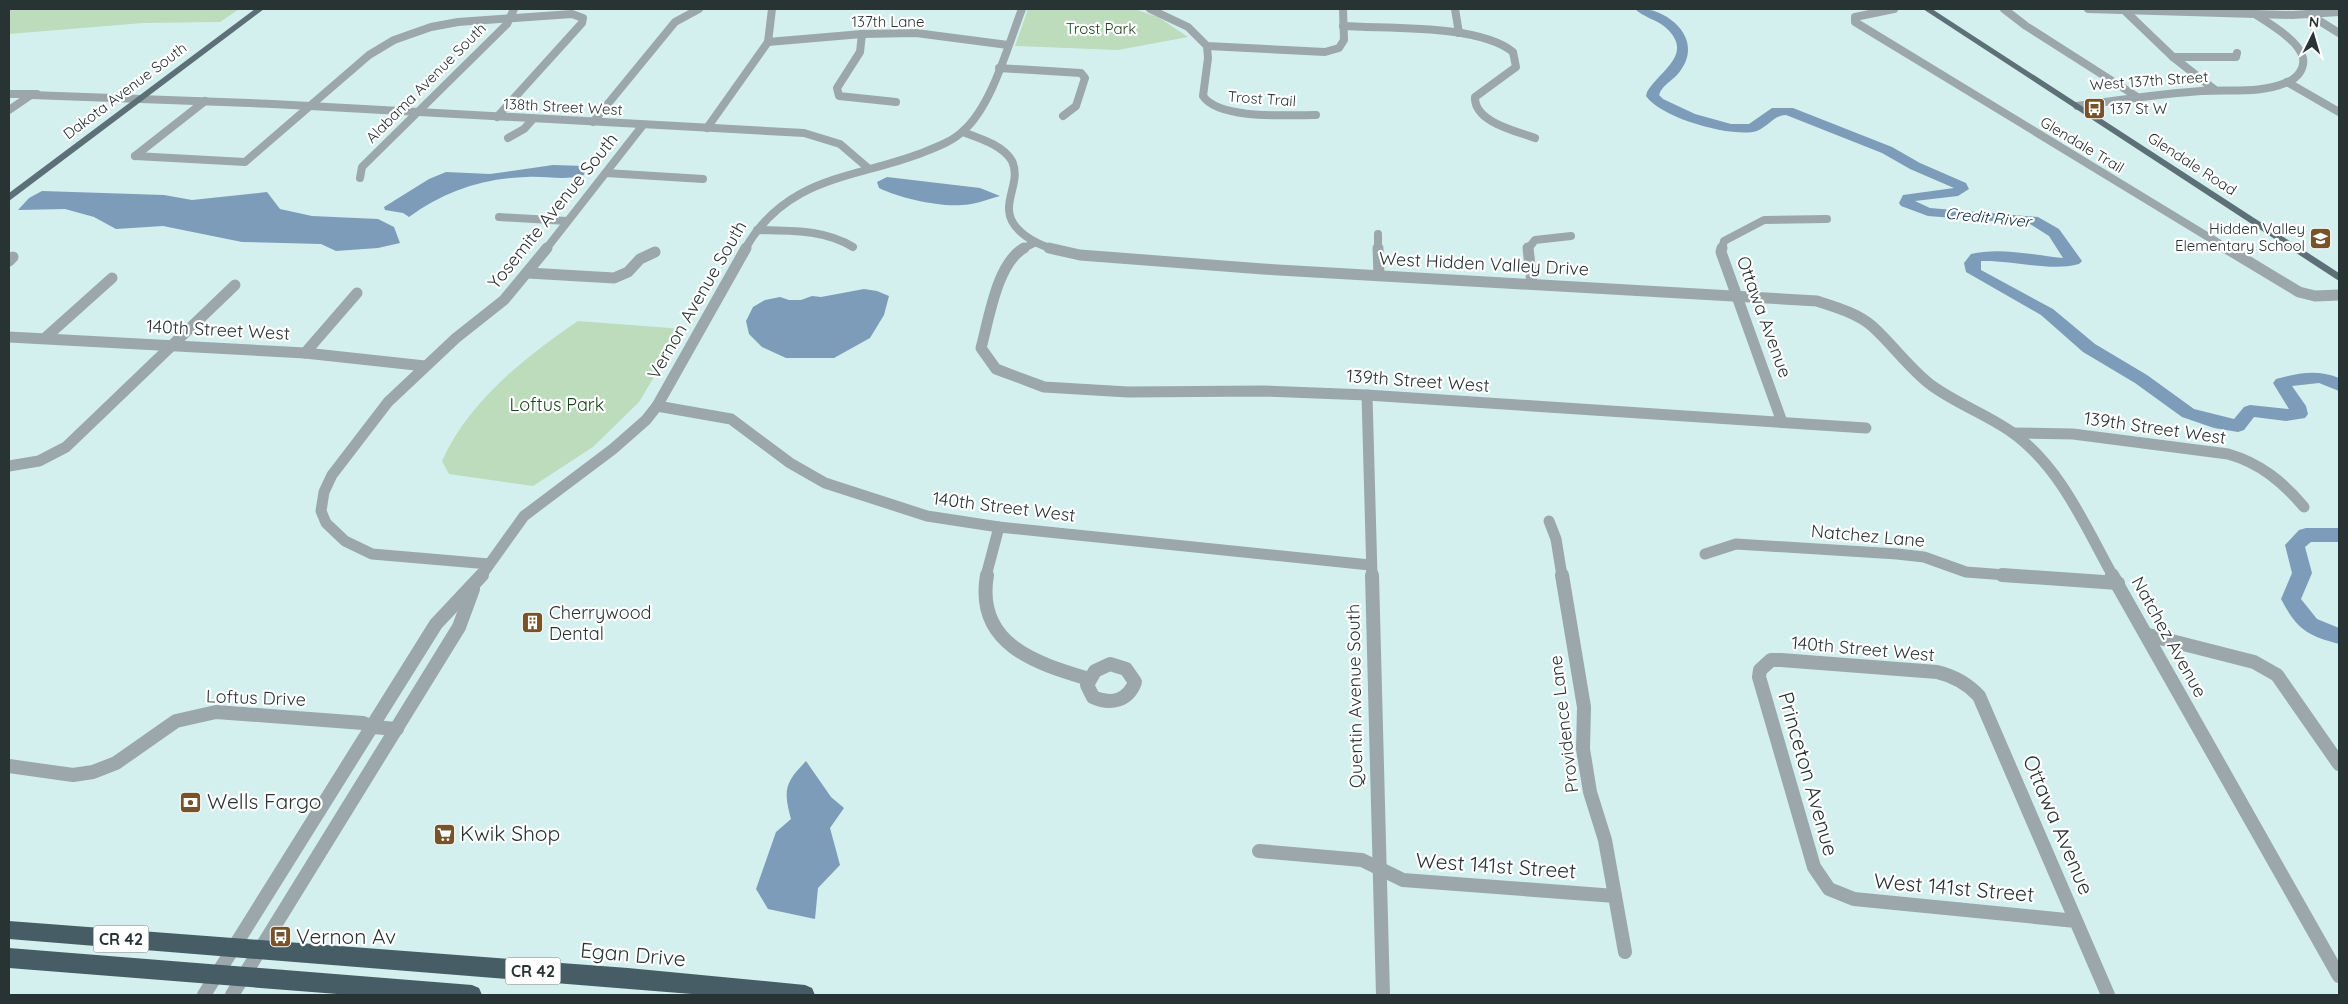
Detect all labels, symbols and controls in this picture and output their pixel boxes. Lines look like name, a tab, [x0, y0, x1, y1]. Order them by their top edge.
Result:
north arrow	[2288, 10, 2338, 60]
street label: 137th Lane	[851, 12, 925, 31]
text: N	[2308, 13, 2320, 31]
street label: Alabama Avenue South	[362, 19, 490, 147]
park label: Trost Park	[1066, 19, 1136, 38]
street label: Dakota Avenue South	[59, 38, 190, 143]
street label: West 137th Street	[2089, 67, 2209, 94]
street label: Trost Trail	[1227, 87, 1297, 110]
street label: 138th Street West	[503, 94, 623, 119]
bus stop icon: 137 St W	[2082, 97, 2106, 121]
place label: 137 St W	[2110, 99, 2168, 118]
street label: Glendale Trail	[2037, 112, 2128, 177]
street label: Yosemite Avenue South	[483, 128, 623, 293]
street label: Glendale Road	[2144, 128, 2240, 199]
water label: Credit River	[1944, 203, 2034, 232]
street label: Vernon Avenue South	[642, 216, 751, 383]
place label: Hidden Valley Elementary School	[2175, 219, 2305, 255]
school or university icon: Hidden Valley Elementary School	[2309, 226, 2333, 250]
street label: West Hidden Valley Drive	[1378, 247, 1590, 280]
street label: Ottawa Avenue	[1732, 253, 1797, 381]
street label: 140th Street West	[146, 314, 290, 345]
street label: 139th Street West	[1346, 364, 1490, 397]
park label: Loftus Park	[510, 393, 604, 416]
street label: 139th Street West	[2083, 406, 2228, 449]
street label: 140th Street West	[931, 486, 1077, 527]
street label: Natchez Lane	[1810, 519, 1926, 552]
street label: Natchez Avenue	[2127, 572, 2212, 701]
place label: Cherrywood Dental	[549, 601, 651, 645]
street label: Quentin Avenue South	[1341, 604, 1368, 788]
building icon: Cherrywood Dental	[521, 611, 545, 635]
street label: 140th Street West	[1790, 631, 1936, 666]
street label: Providence Lane	[1544, 654, 1583, 794]
street label: Loftus Drive	[206, 684, 306, 711]
street label: Princeton Avenue	[1773, 689, 1845, 859]
street label: Ottawa Avenue	[2018, 751, 2100, 898]
place label: Wells Fargo	[207, 788, 321, 814]
bank icon: Wells Fargo	[179, 790, 203, 814]
place label: Kwik Shop	[460, 820, 560, 846]
supermarket icon: Kwik Shop	[432, 822, 456, 846]
street label: West 141st Street	[1415, 846, 1577, 884]
street label: West 141st Street	[1873, 867, 2035, 907]
place label: Vernon Av	[296, 923, 396, 949]
bus stop icon: Vernon Av	[268, 925, 292, 949]
road number: CR 42	[94, 926, 148, 952]
street label: Egan Drive	[579, 936, 687, 972]
road number: CR 42	[506, 958, 560, 984]

